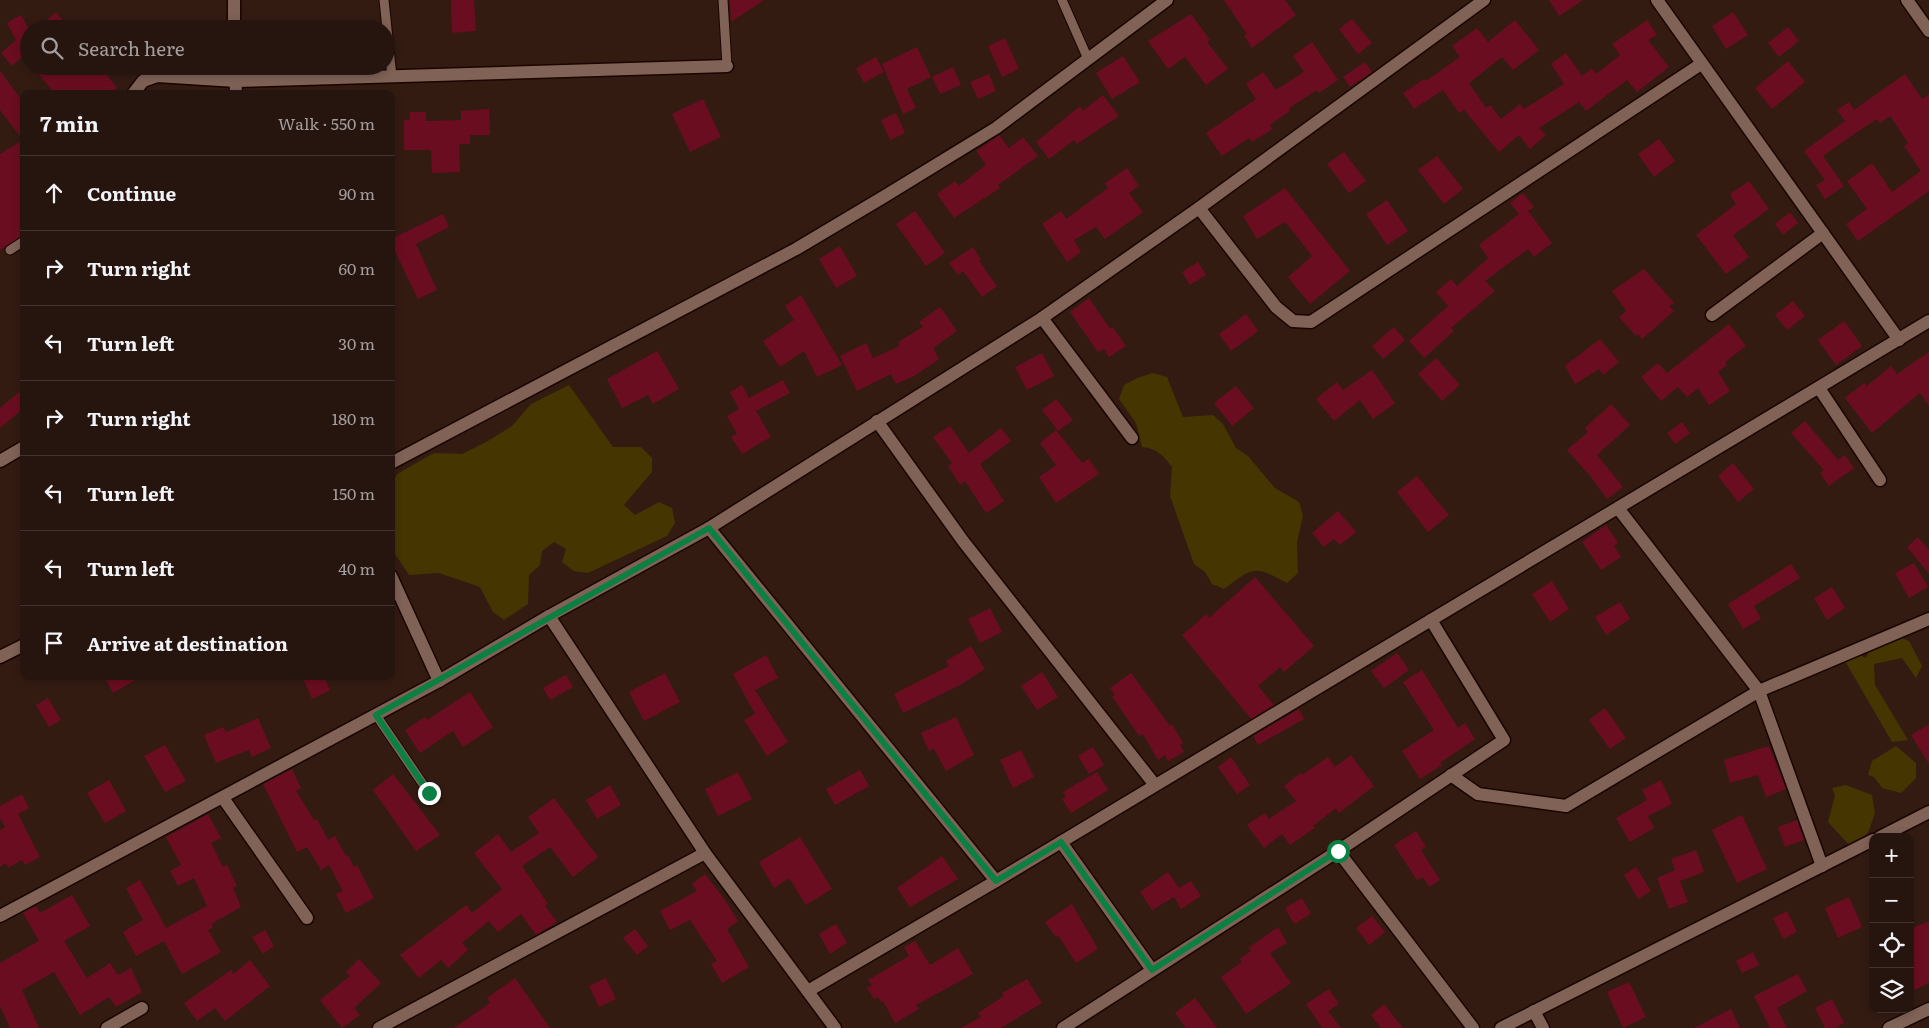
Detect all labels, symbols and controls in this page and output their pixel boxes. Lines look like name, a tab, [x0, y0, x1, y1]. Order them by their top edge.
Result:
search box	[20, 20, 395, 75]
icon: search	[38, 34, 66, 62]
text: Search here	[78, 34, 185, 62]
text: 7 min	[40, 107, 99, 138]
text: Walk · 550 m	[278, 111, 375, 135]
icon: ahead	[40, 179, 68, 207]
text: Continue	[87, 179, 176, 207]
text: 90 m	[339, 181, 375, 205]
icon: right	[40, 254, 68, 282]
text: Turn right	[87, 254, 191, 282]
text: 60 m	[338, 256, 375, 280]
icon: left	[40, 329, 68, 357]
text: Turn left	[87, 329, 174, 357]
text: 30 m	[338, 331, 375, 355]
icon: right	[40, 404, 68, 432]
text: Turn right	[87, 404, 191, 432]
text: 180 m	[332, 406, 375, 430]
icon: left	[40, 479, 68, 507]
text: Turn left	[87, 479, 174, 507]
text: 150 m	[332, 481, 375, 505]
icon: left	[40, 554, 68, 582]
text: Turn left	[87, 554, 174, 582]
text: 40 m	[338, 556, 375, 580]
icon: arrive	[40, 629, 68, 657]
text: Arrive at destination	[87, 629, 288, 657]
route end	[418, 782, 441, 805]
map controls	[1869, 833, 1914, 1013]
button: +	[1869, 833, 1914, 878]
route start	[1327, 840, 1350, 863]
button: −	[1869, 878, 1914, 923]
button: locate	[1869, 923, 1914, 968]
button: layers	[1869, 968, 1914, 1013]

